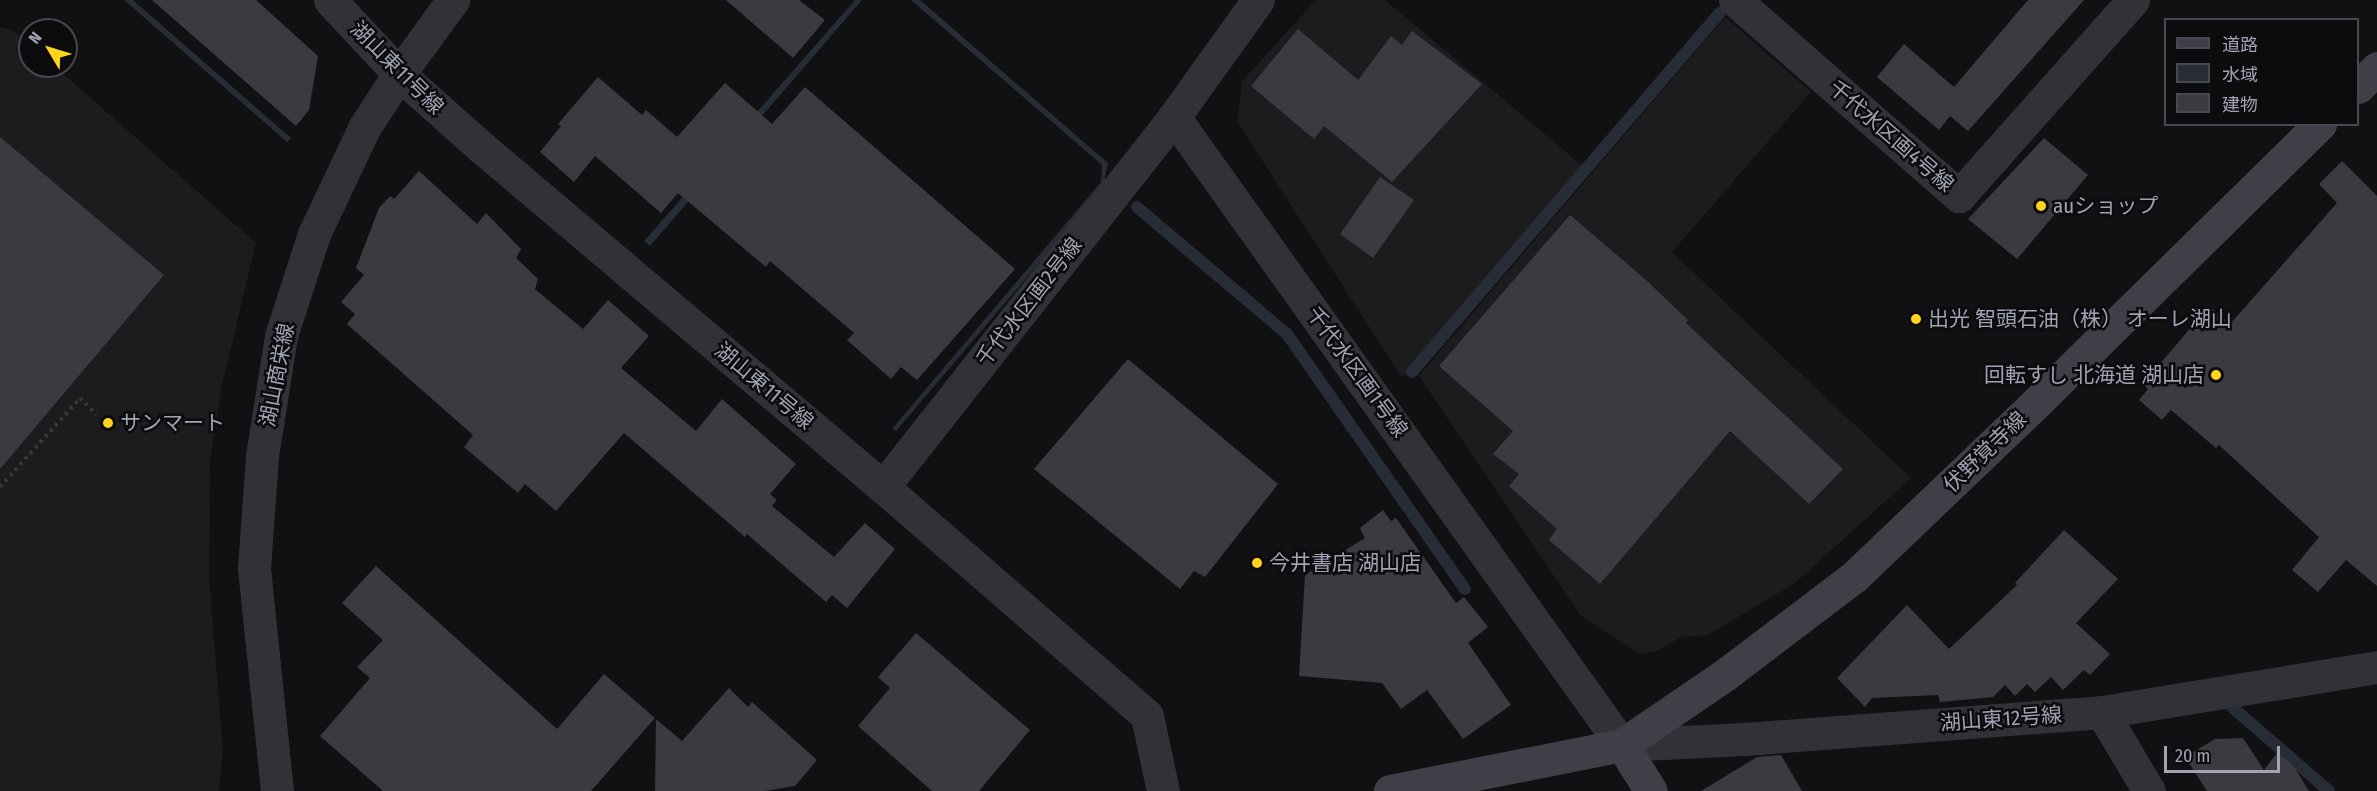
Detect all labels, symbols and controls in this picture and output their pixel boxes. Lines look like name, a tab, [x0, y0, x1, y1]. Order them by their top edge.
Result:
street label: 湖山東11号線	[345, 16, 449, 120]
north arrow	[18, 18, 78, 78]
legend	[2164, 18, 2359, 126]
text: N	[25, 28, 45, 47]
text: 道路	[2222, 34, 2258, 56]
text: 水域	[2222, 64, 2258, 86]
street label: 千代水区画4号線	[1823, 75, 1959, 197]
text: 建物	[2222, 94, 2258, 116]
place label: auショップ	[2053, 193, 2158, 219]
marker: auショップ	[2034, 199, 2048, 213]
street label: 千代水区画2号線	[971, 233, 1087, 371]
street label: 千代水区画1号線	[1301, 302, 1413, 442]
place label: 出光 智頭石油（株） オーレ湖山	[1928, 306, 2232, 332]
marker: 出光 智頭石油（株） オーレ湖山	[1909, 312, 1923, 326]
street label: 湖山商栄線	[255, 321, 299, 429]
street label: 湖山東11号線	[710, 337, 818, 435]
place label: 回転すし 北海道 湖山店	[1984, 362, 2204, 388]
marker: 回転すし 北海道 湖山店	[2209, 368, 2223, 382]
street label: 伏野覚寺線	[1938, 406, 2032, 498]
place label: サンマート	[120, 410, 225, 436]
marker: サンマート	[101, 416, 115, 430]
place label: 今井書店 湖山店	[1269, 550, 1421, 576]
marker: 今井書店 湖山店	[1250, 556, 1264, 570]
street label: 湖山東12号線	[1939, 702, 2063, 736]
scale bar	[2167, 734, 2282, 772]
text: 20 m	[2175, 745, 2210, 767]

